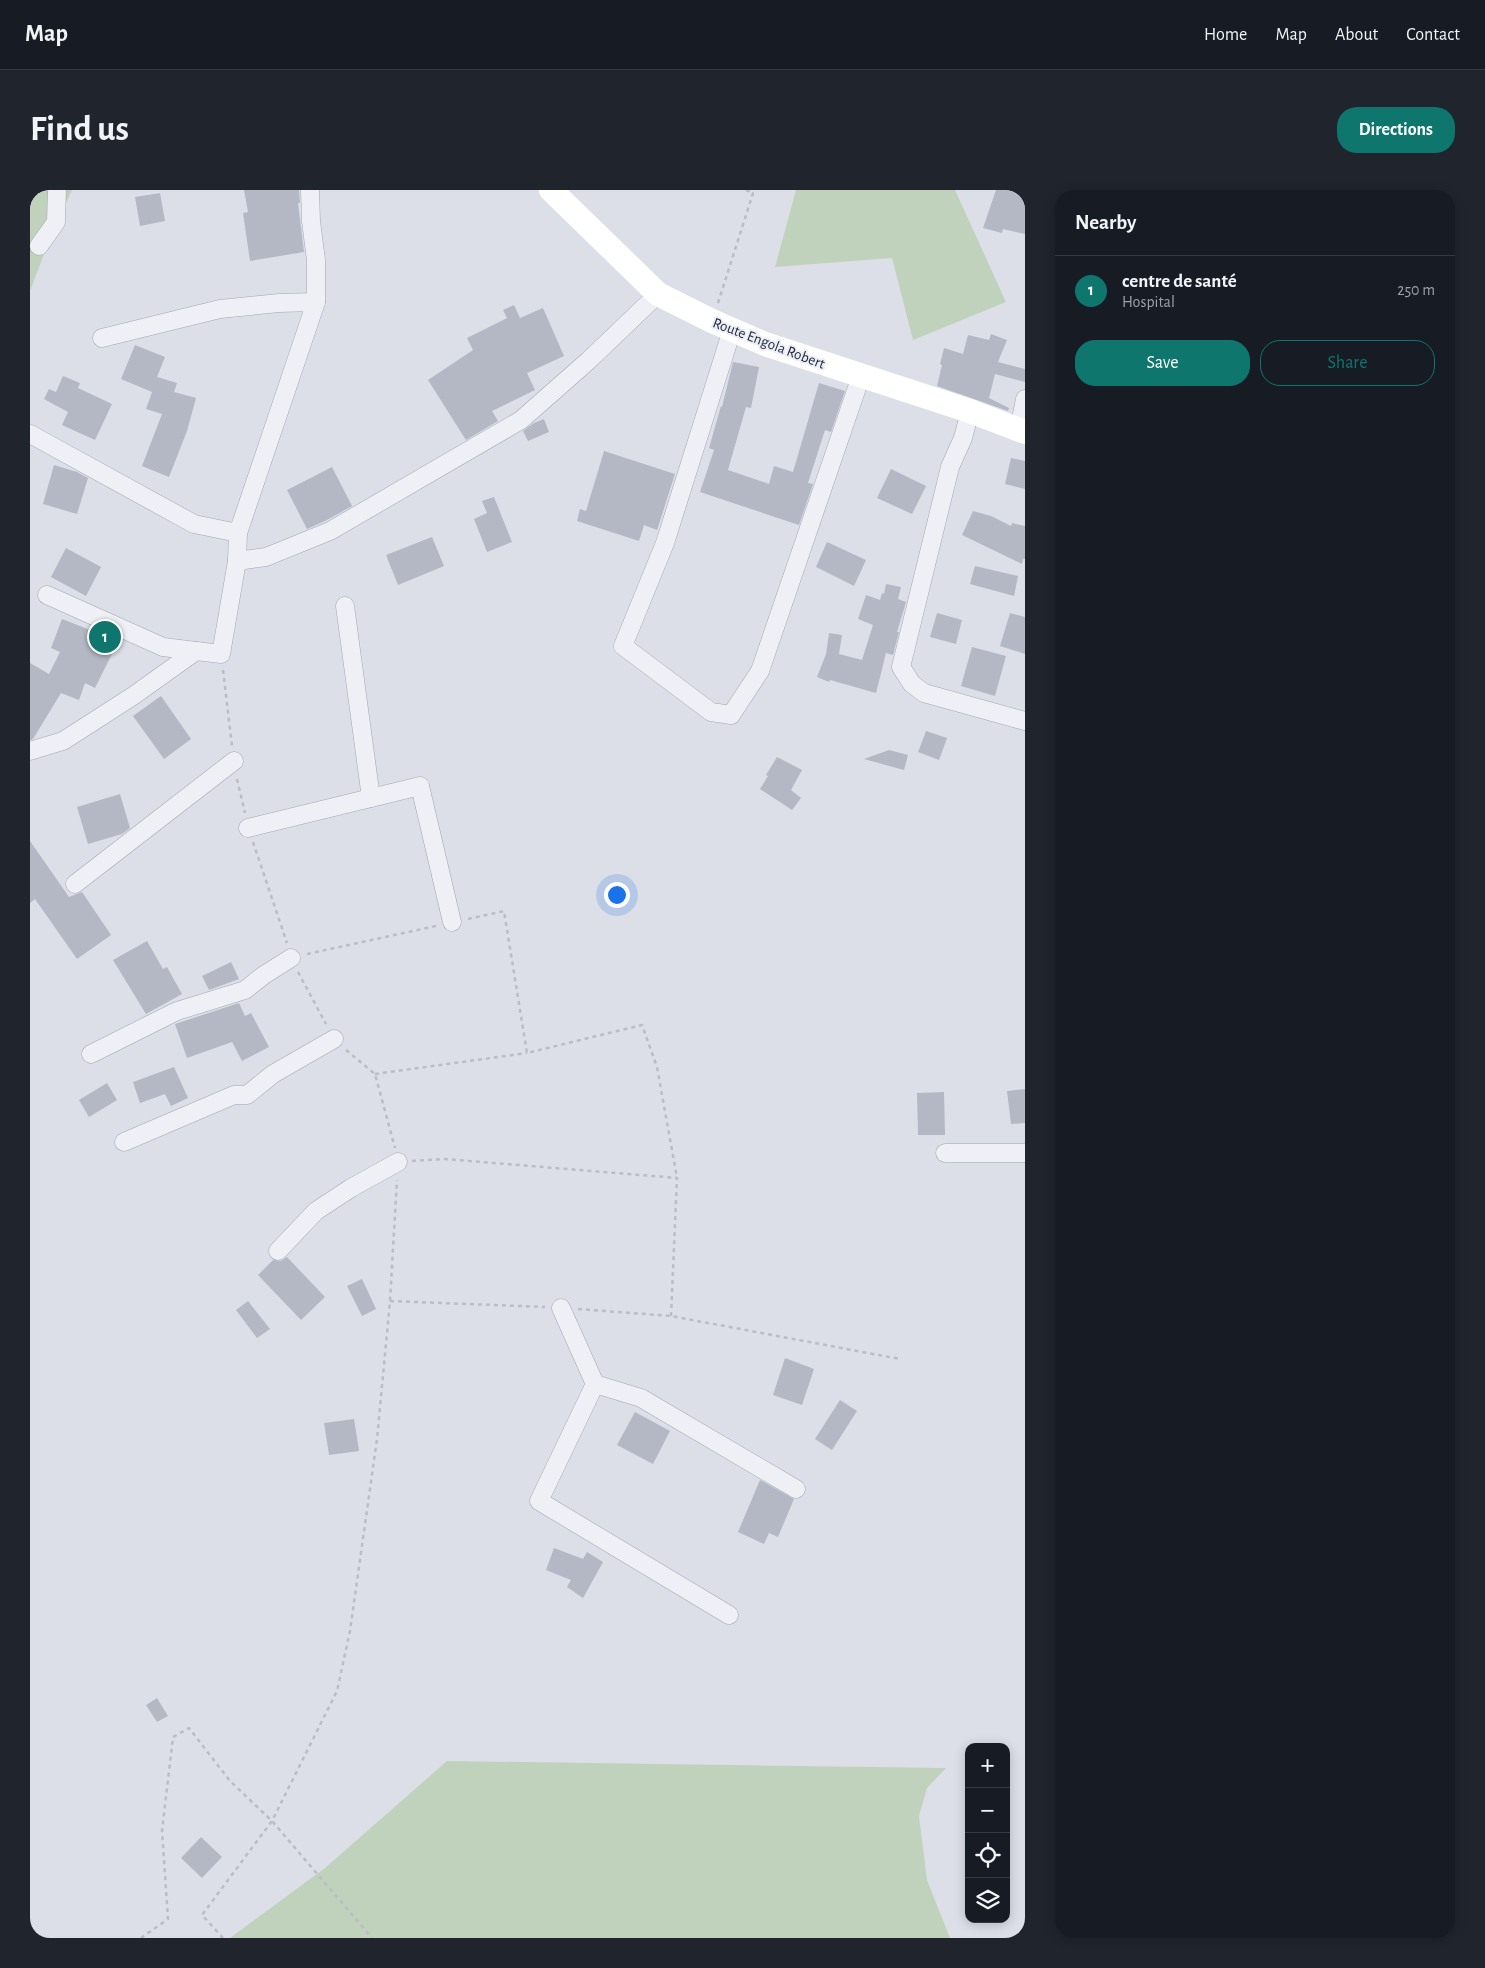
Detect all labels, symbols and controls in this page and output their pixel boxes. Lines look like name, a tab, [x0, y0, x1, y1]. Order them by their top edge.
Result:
text: Map	[25, 22, 68, 46]
text: Home	[1204, 26, 1247, 44]
text: Map	[1275, 26, 1307, 44]
text: About	[1335, 26, 1378, 44]
text: Contact	[1406, 26, 1460, 44]
button: Directions	[1337, 107, 1455, 153]
text: Find us	[30, 112, 129, 147]
text: Nearby	[1075, 212, 1136, 233]
text: centre de santé	[1122, 272, 1237, 291]
text: 1	[1088, 282, 1094, 298]
text: 250 m	[1397, 282, 1435, 298]
text: Hospital	[1122, 294, 1175, 310]
street label: Route Engola Robert	[711, 315, 827, 372]
button: Save	[1075, 340, 1250, 386]
button: Share	[1260, 340, 1435, 386]
pin: 1	[89, 618, 121, 656]
your location	[604, 882, 630, 908]
map controls	[965, 1743, 1010, 1923]
button: +	[965, 1743, 1010, 1788]
button: −	[965, 1788, 1010, 1833]
button: locate	[965, 1833, 1010, 1878]
button: layers	[965, 1878, 1010, 1923]

